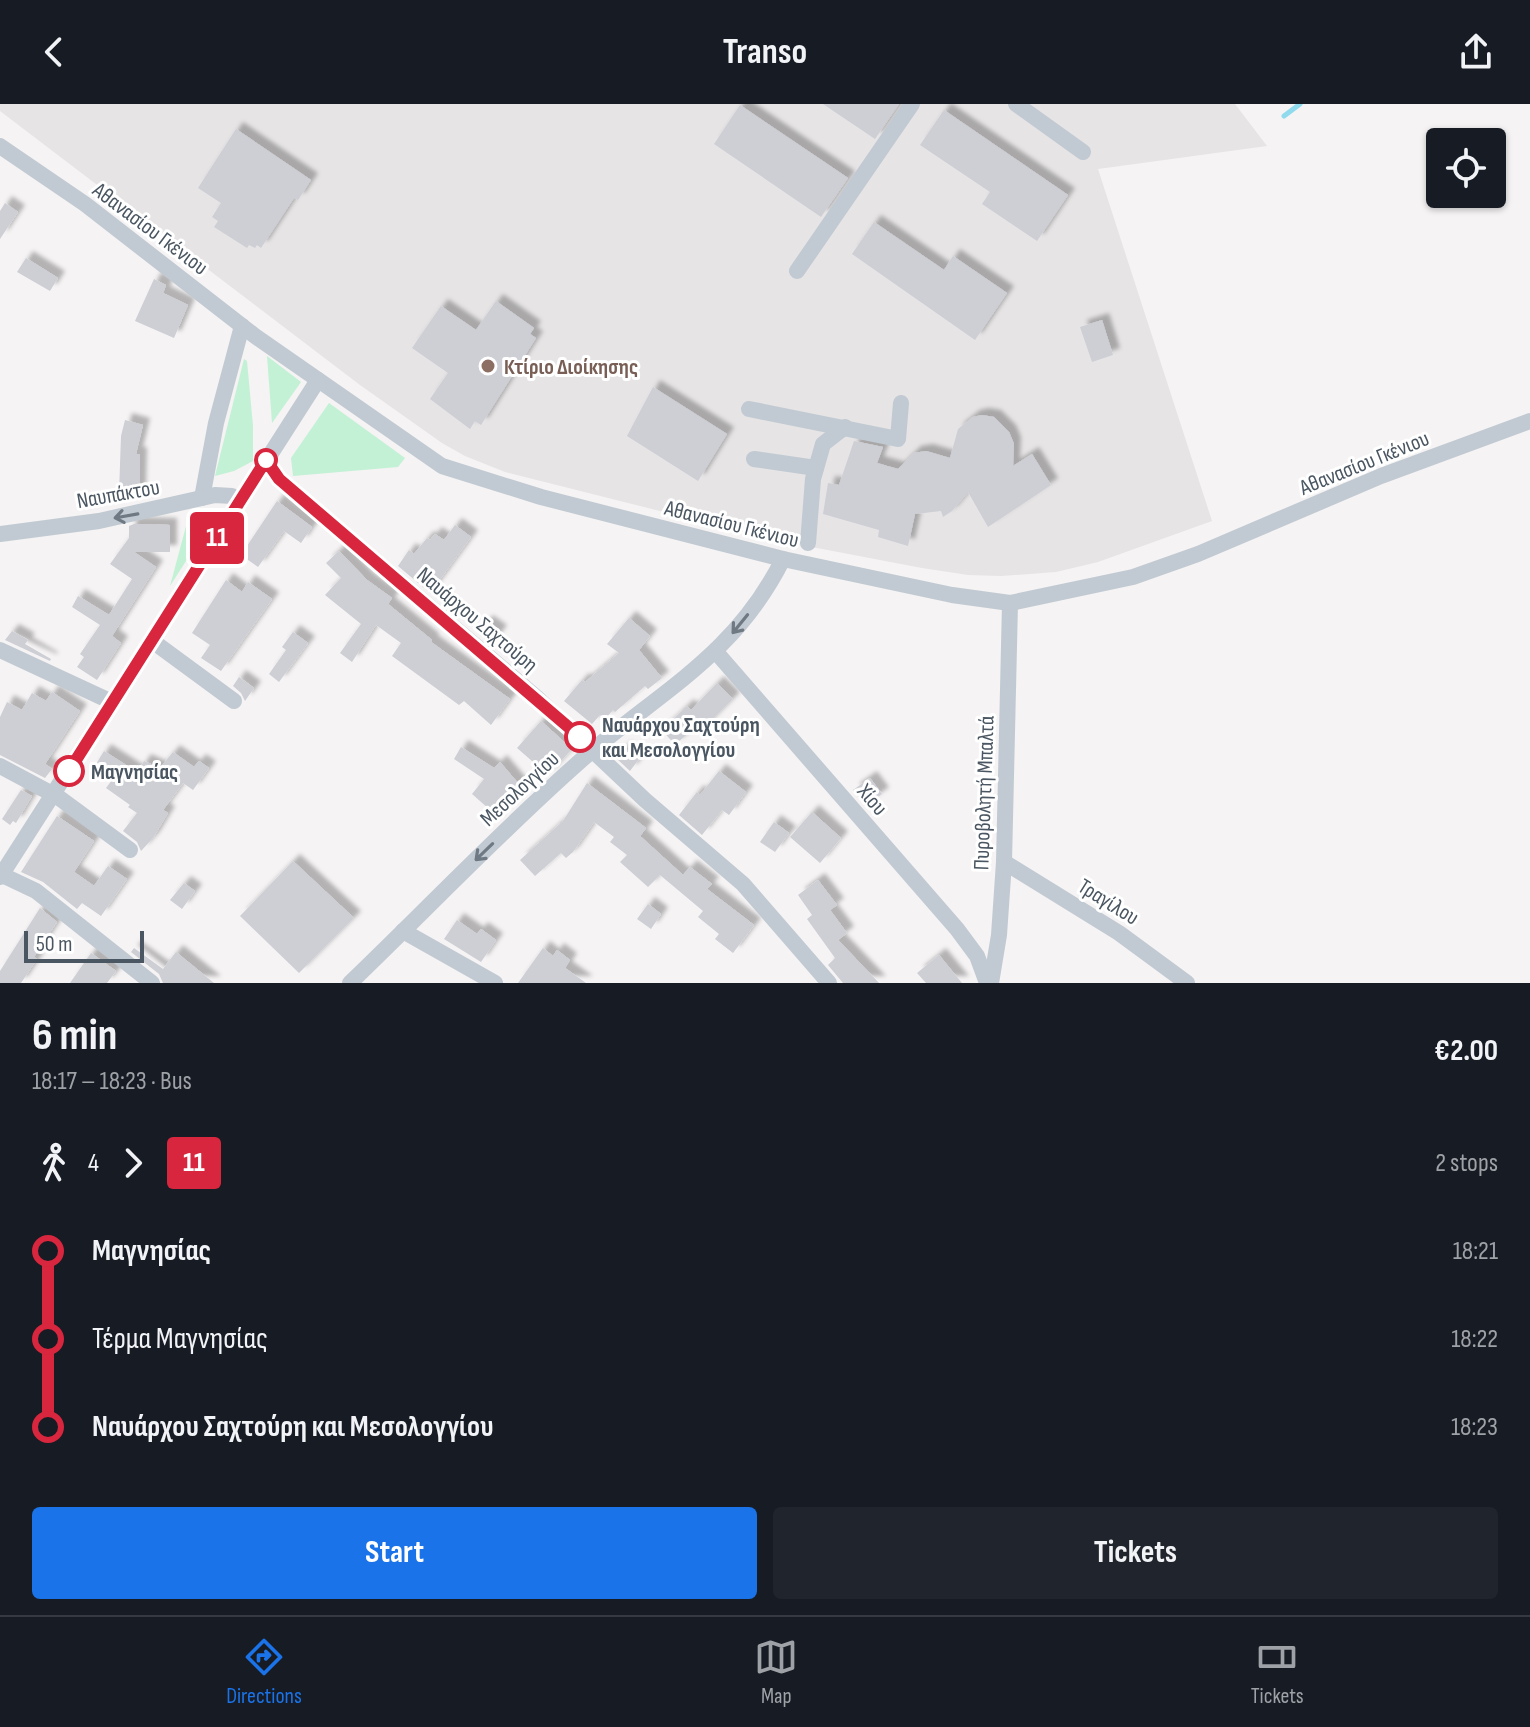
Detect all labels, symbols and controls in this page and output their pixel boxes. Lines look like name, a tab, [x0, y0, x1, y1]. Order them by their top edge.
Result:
icon: back	[32, 30, 76, 74]
icon: share	[1454, 30, 1498, 74]
text: Transo	[723, 31, 807, 74]
map controls	[1426, 128, 1506, 208]
button: locate	[1426, 128, 1506, 208]
street label: Αθανασίου Γκένιου	[86, 176, 213, 281]
place label: Κτίριο Διοίκησης	[504, 354, 638, 381]
marker: Κτίριο Διοίκησης	[479, 357, 497, 375]
street label: Αθανασίου Γκένιου	[1295, 425, 1433, 502]
unlabelled marker	[255, 449, 277, 471]
street label: Ναυπάκτου	[75, 474, 162, 515]
street label: Αθανασίου Γκένιου	[661, 494, 802, 554]
one-way arrow	[114, 510, 140, 525]
line badge: 11	[181, 512, 253, 564]
text: 11	[206, 521, 228, 554]
street label: Ναυάρχου Σαχτούρη	[411, 562, 543, 679]
one-way arrow	[731, 613, 749, 633]
place label: Ναυάρχου Σαχτούρη και Μεσολογγίου	[602, 712, 760, 764]
street label: Πυροβολητή Μπαλτά	[968, 715, 1001, 871]
marker: Ναυάρχου Σαχτούρη και Μεσολογγίου	[565, 722, 595, 752]
street label: Μεσολογγίου	[475, 746, 565, 832]
marker: Μαγνησίας	[54, 756, 84, 786]
place label: Μαγνησίας	[91, 759, 178, 786]
street label: Χίου	[850, 778, 893, 821]
one-way arrow	[474, 842, 494, 861]
street label: Τραγίλου	[1073, 873, 1144, 931]
scale bar	[24, 927, 144, 963]
text: 50 m	[36, 931, 72, 958]
text: 6 min	[32, 1009, 117, 1062]
text: €2.00	[1434, 1033, 1498, 1069]
text: 18:17 – 18:23 · Bus	[32, 1066, 192, 1097]
icon: walk	[32, 1141, 76, 1185]
icon: forward	[111, 1141, 155, 1185]
text: 11	[183, 1146, 205, 1179]
text: 4	[88, 1148, 99, 1179]
text: 2 stops	[1435, 1148, 1498, 1179]
text: Μαγνησίας	[92, 1233, 211, 1269]
text: 18:21	[1453, 1236, 1498, 1267]
text: Τέρμα Μαγνησίας	[92, 1321, 268, 1357]
text: 18:22	[1451, 1324, 1498, 1355]
text: Ναυάρχου Σαχτούρη και Μεσολογγίου	[92, 1409, 494, 1445]
text: 18:23	[1451, 1412, 1498, 1443]
button: Start	[32, 1507, 757, 1599]
button: Tickets	[773, 1507, 1498, 1599]
tab: Directions	[226, 1635, 302, 1710]
tab: Map	[754, 1635, 798, 1710]
tab: Tickets	[1251, 1635, 1304, 1710]

